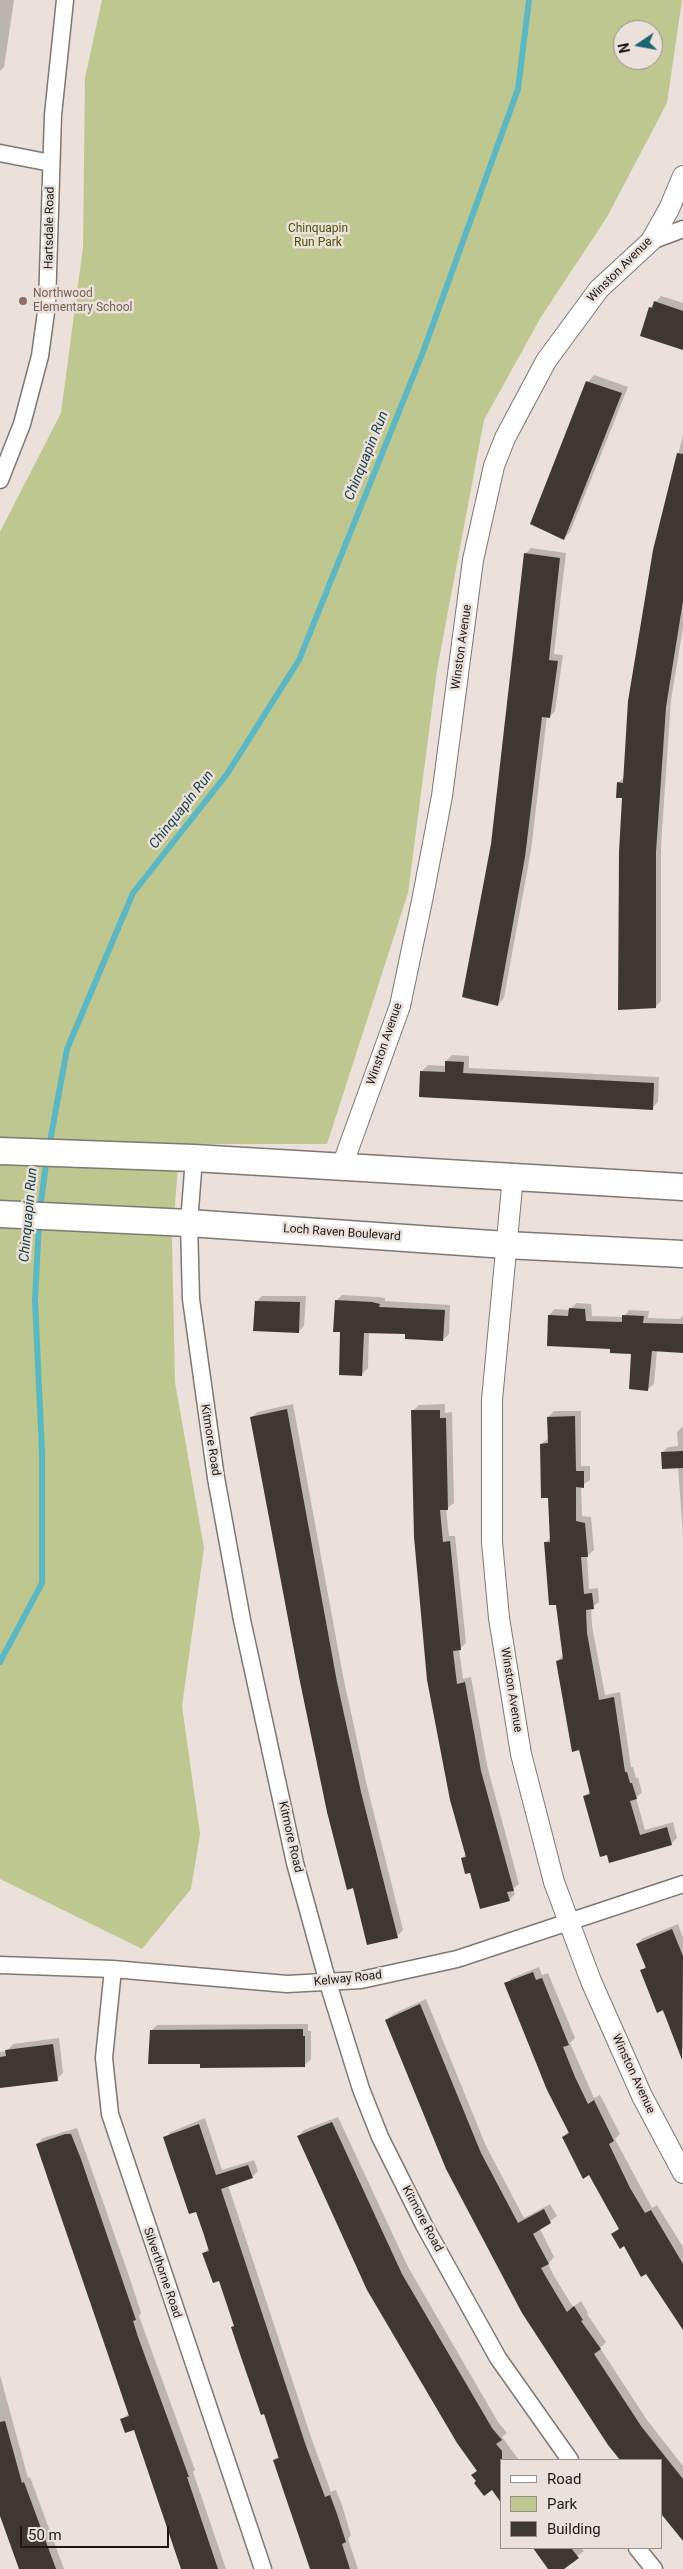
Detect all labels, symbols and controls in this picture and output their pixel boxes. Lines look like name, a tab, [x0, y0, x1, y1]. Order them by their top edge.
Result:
north arrow	[613, 20, 663, 70]
text: N	[615, 41, 633, 54]
street label: Hartsdale Road	[42, 187, 58, 269]
park label: Chinquapin Run Park	[288, 222, 348, 250]
street label: Winston Avenue	[585, 235, 655, 305]
place label: Northwood Elementary School	[33, 287, 133, 315]
marker: Northwood Elementary School	[17, 295, 29, 307]
water label: Chinquapin Run	[341, 409, 393, 503]
street label: Winston Avenue	[449, 603, 475, 691]
water label: Chinquapin Run	[146, 767, 218, 853]
street label: Winston Avenue	[364, 1001, 406, 1087]
water label: Chinquapin Run	[16, 1167, 42, 1263]
street label: Loch Raven Boulevard	[283, 1222, 401, 1244]
street label: Kitmore Road	[197, 1403, 223, 1477]
street label: Winston Avenue	[497, 1646, 525, 1734]
street label: Kitmore Road	[275, 1800, 305, 1874]
street label: Kelway Road	[313, 1968, 383, 1990]
street label: Winston Avenue	[608, 2032, 658, 2116]
street label: Kitmore Road	[399, 2184, 445, 2254]
street label: Silverthorne Road	[140, 2226, 184, 2320]
legend	[500, 2459, 663, 2549]
text: Road	[547, 2470, 581, 2488]
text: Park	[547, 2495, 577, 2513]
scale bar	[22, 2516, 171, 2548]
text: Building	[547, 2520, 601, 2538]
text: 50 m	[28, 2526, 62, 2544]

